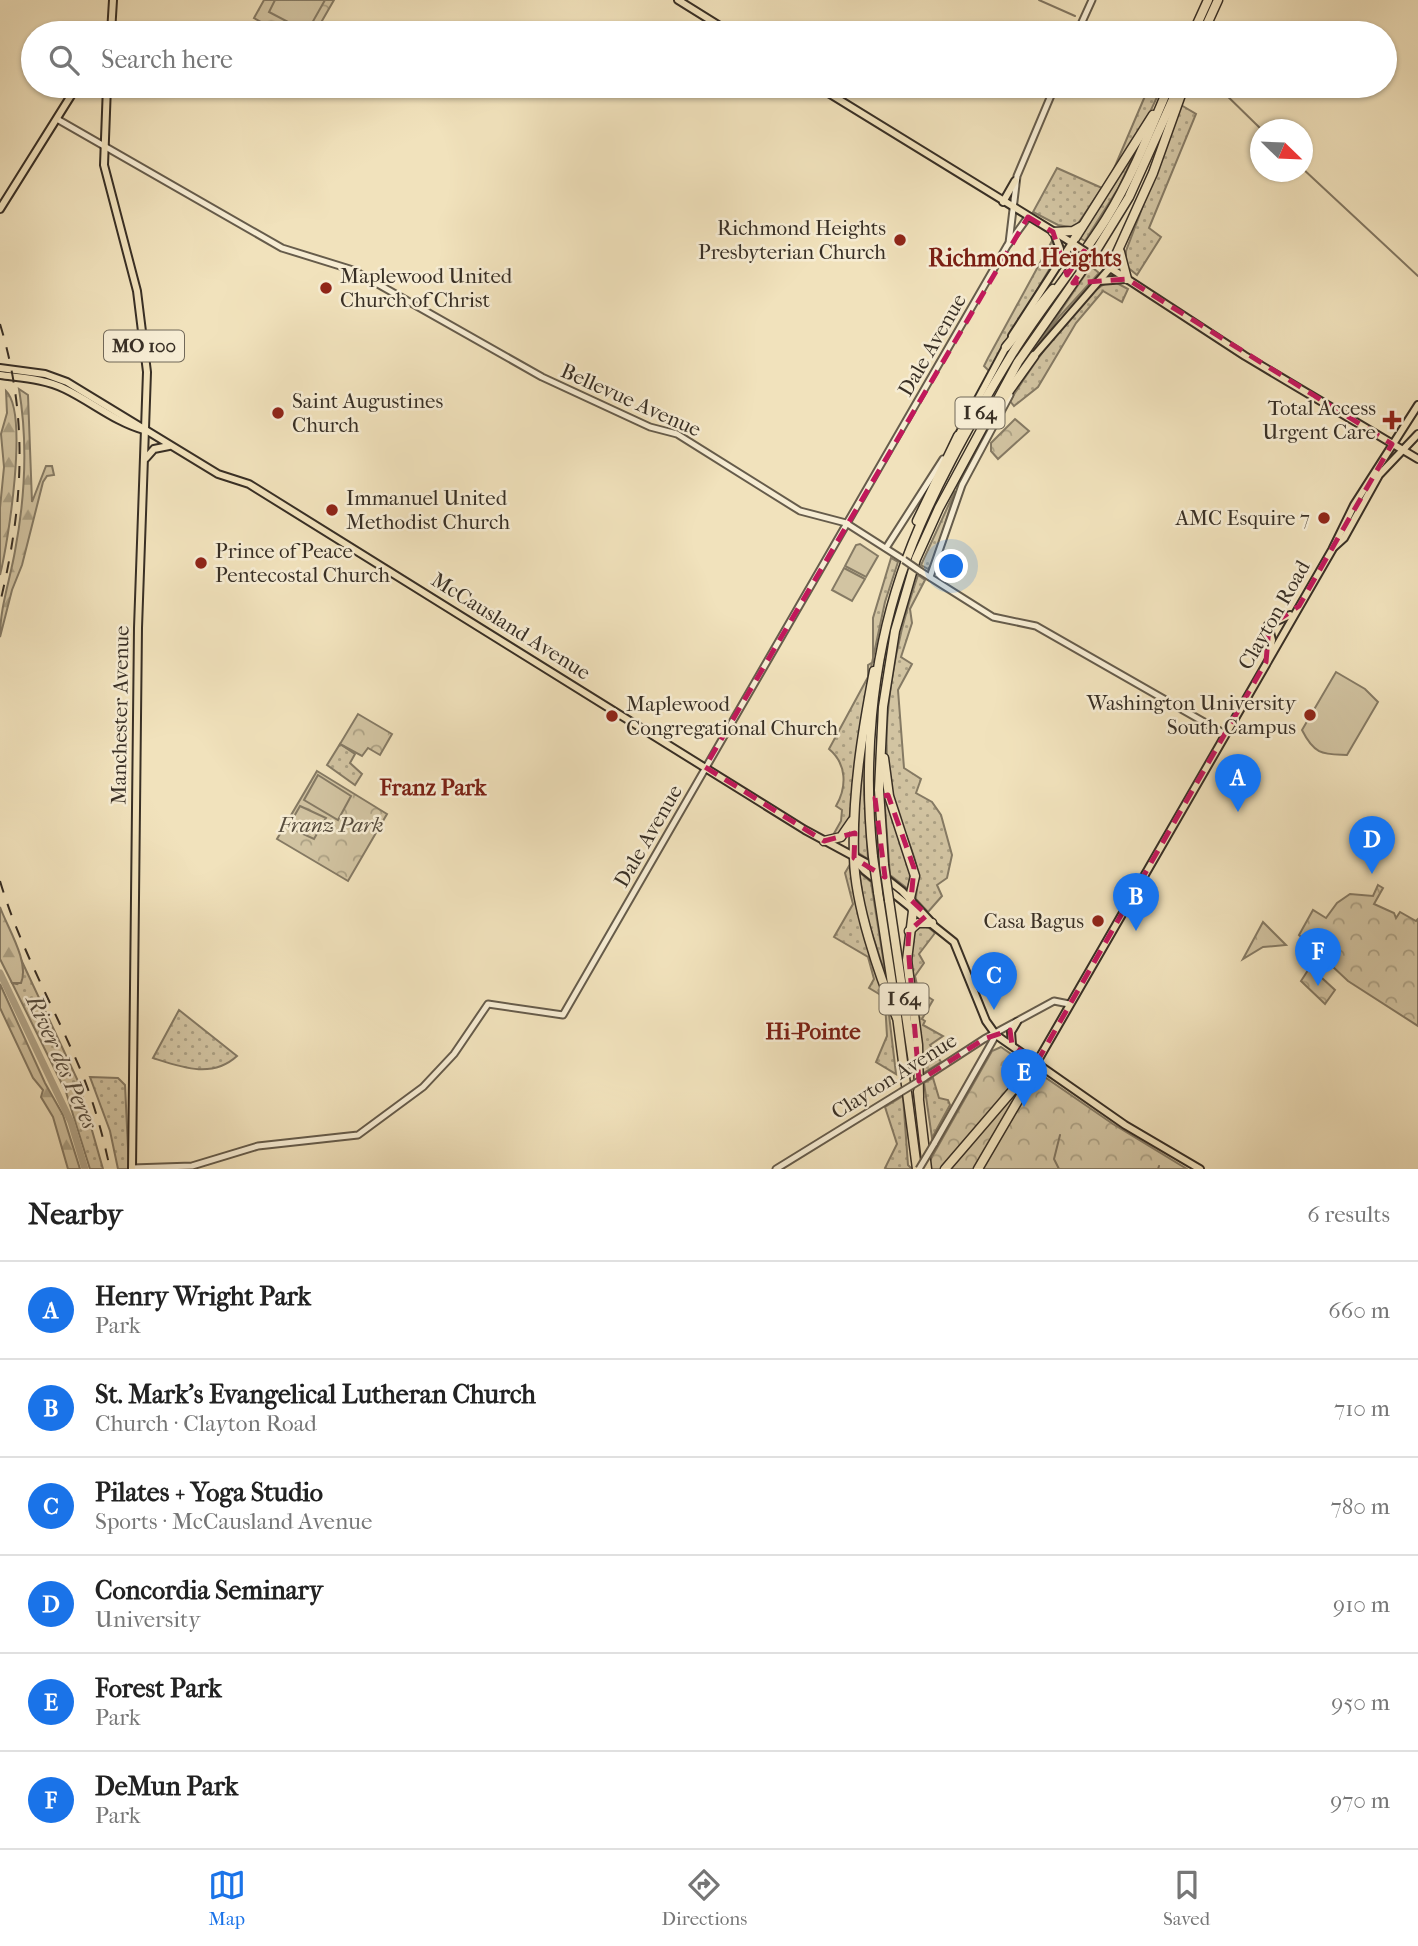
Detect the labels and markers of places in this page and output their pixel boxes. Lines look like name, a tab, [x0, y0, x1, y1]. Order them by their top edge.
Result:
place label: Richmond Heights Presbyterian Church	[698, 216, 886, 264]
marker: Richmond Heights Presbyterian Church	[892, 232, 908, 248]
place label: Maplewood United Church of Christ	[340, 264, 513, 312]
marker: Maplewood United Church of Christ	[318, 280, 334, 296]
place label: Saint Augustines Church	[292, 389, 443, 437]
place label: Total Access Urgent Care	[1262, 396, 1376, 444]
marker: Saint Augustines Church	[270, 405, 286, 421]
marker: Total Access Urgent Care	[1382, 410, 1402, 430]
place label: Immanuel United Methodist Church	[346, 486, 510, 534]
marker: Immanuel United Methodist Church	[324, 502, 340, 518]
place label: AMC Esquire 7	[1174, 506, 1310, 530]
marker: AMC Esquire 7	[1316, 510, 1332, 526]
place label: Prince of Peace Pentecostal Church	[215, 539, 390, 587]
marker: Prince of Peace Pentecostal Church	[193, 555, 209, 571]
place label: Washington University South Campus	[1086, 691, 1297, 739]
place label: Maplewood Congregational Church	[626, 692, 838, 740]
marker: Washington University South Campus	[1302, 707, 1318, 723]
marker: Maplewood Congregational Church	[604, 708, 620, 724]
pin: A	[1215, 754, 1261, 812]
pin: D	[1349, 816, 1395, 874]
pin: B	[1113, 873, 1159, 931]
place label: Casa Bagus	[984, 909, 1084, 933]
marker: Casa Bagus	[1090, 913, 1106, 929]
pin: F	[1295, 928, 1341, 986]
pin: C	[971, 952, 1017, 1010]
pin: E	[1001, 1049, 1047, 1107]

